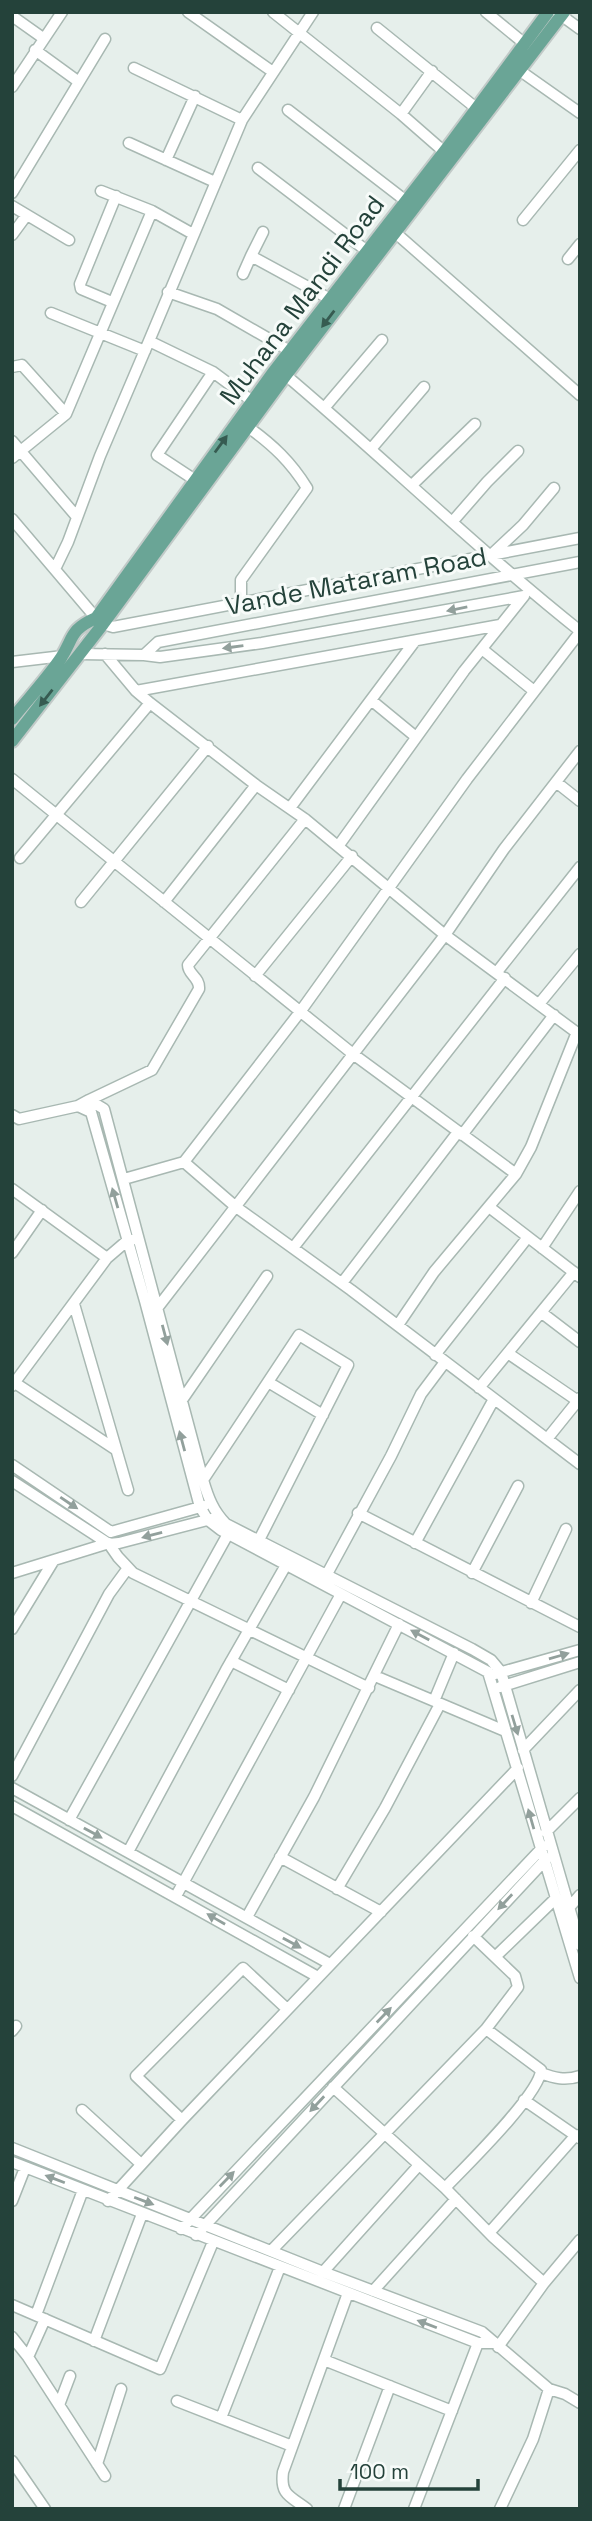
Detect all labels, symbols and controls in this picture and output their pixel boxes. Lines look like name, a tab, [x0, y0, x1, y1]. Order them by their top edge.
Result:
street label: Muhana Mandi Road	[212, 188, 392, 412]
one-way arrow	[321, 310, 336, 328]
one-way arrow	[214, 435, 228, 453]
street label: Vande Mataram Road	[222, 539, 490, 623]
one-way arrow	[446, 604, 468, 615]
one-way arrow	[221, 642, 243, 653]
one-way arrow	[39, 688, 54, 706]
one-way arrow	[110, 1187, 120, 1208]
one-way arrow	[160, 1324, 171, 1346]
one-way arrow	[176, 1430, 187, 1452]
one-way arrow	[59, 1496, 78, 1509]
one-way arrow	[141, 1530, 163, 1541]
one-way arrow	[410, 1630, 430, 1641]
one-way arrow	[548, 1650, 570, 1661]
one-way arrow	[511, 1715, 521, 1736]
one-way arrow	[525, 1809, 535, 1830]
one-way arrow	[84, 1827, 103, 1839]
one-way arrow	[498, 1893, 514, 1910]
one-way arrow	[206, 1913, 226, 1925]
one-way arrow	[283, 1937, 302, 1949]
one-way arrow	[376, 2006, 393, 2023]
one-way arrow	[309, 2095, 325, 2112]
one-way arrow	[219, 2171, 236, 2188]
one-way arrow	[45, 2174, 66, 2185]
one-way arrow	[133, 2196, 154, 2207]
one-way arrow	[417, 2318, 438, 2329]
scale bar	[340, 2448, 478, 2492]
text: 100 m	[350, 2458, 409, 2485]

